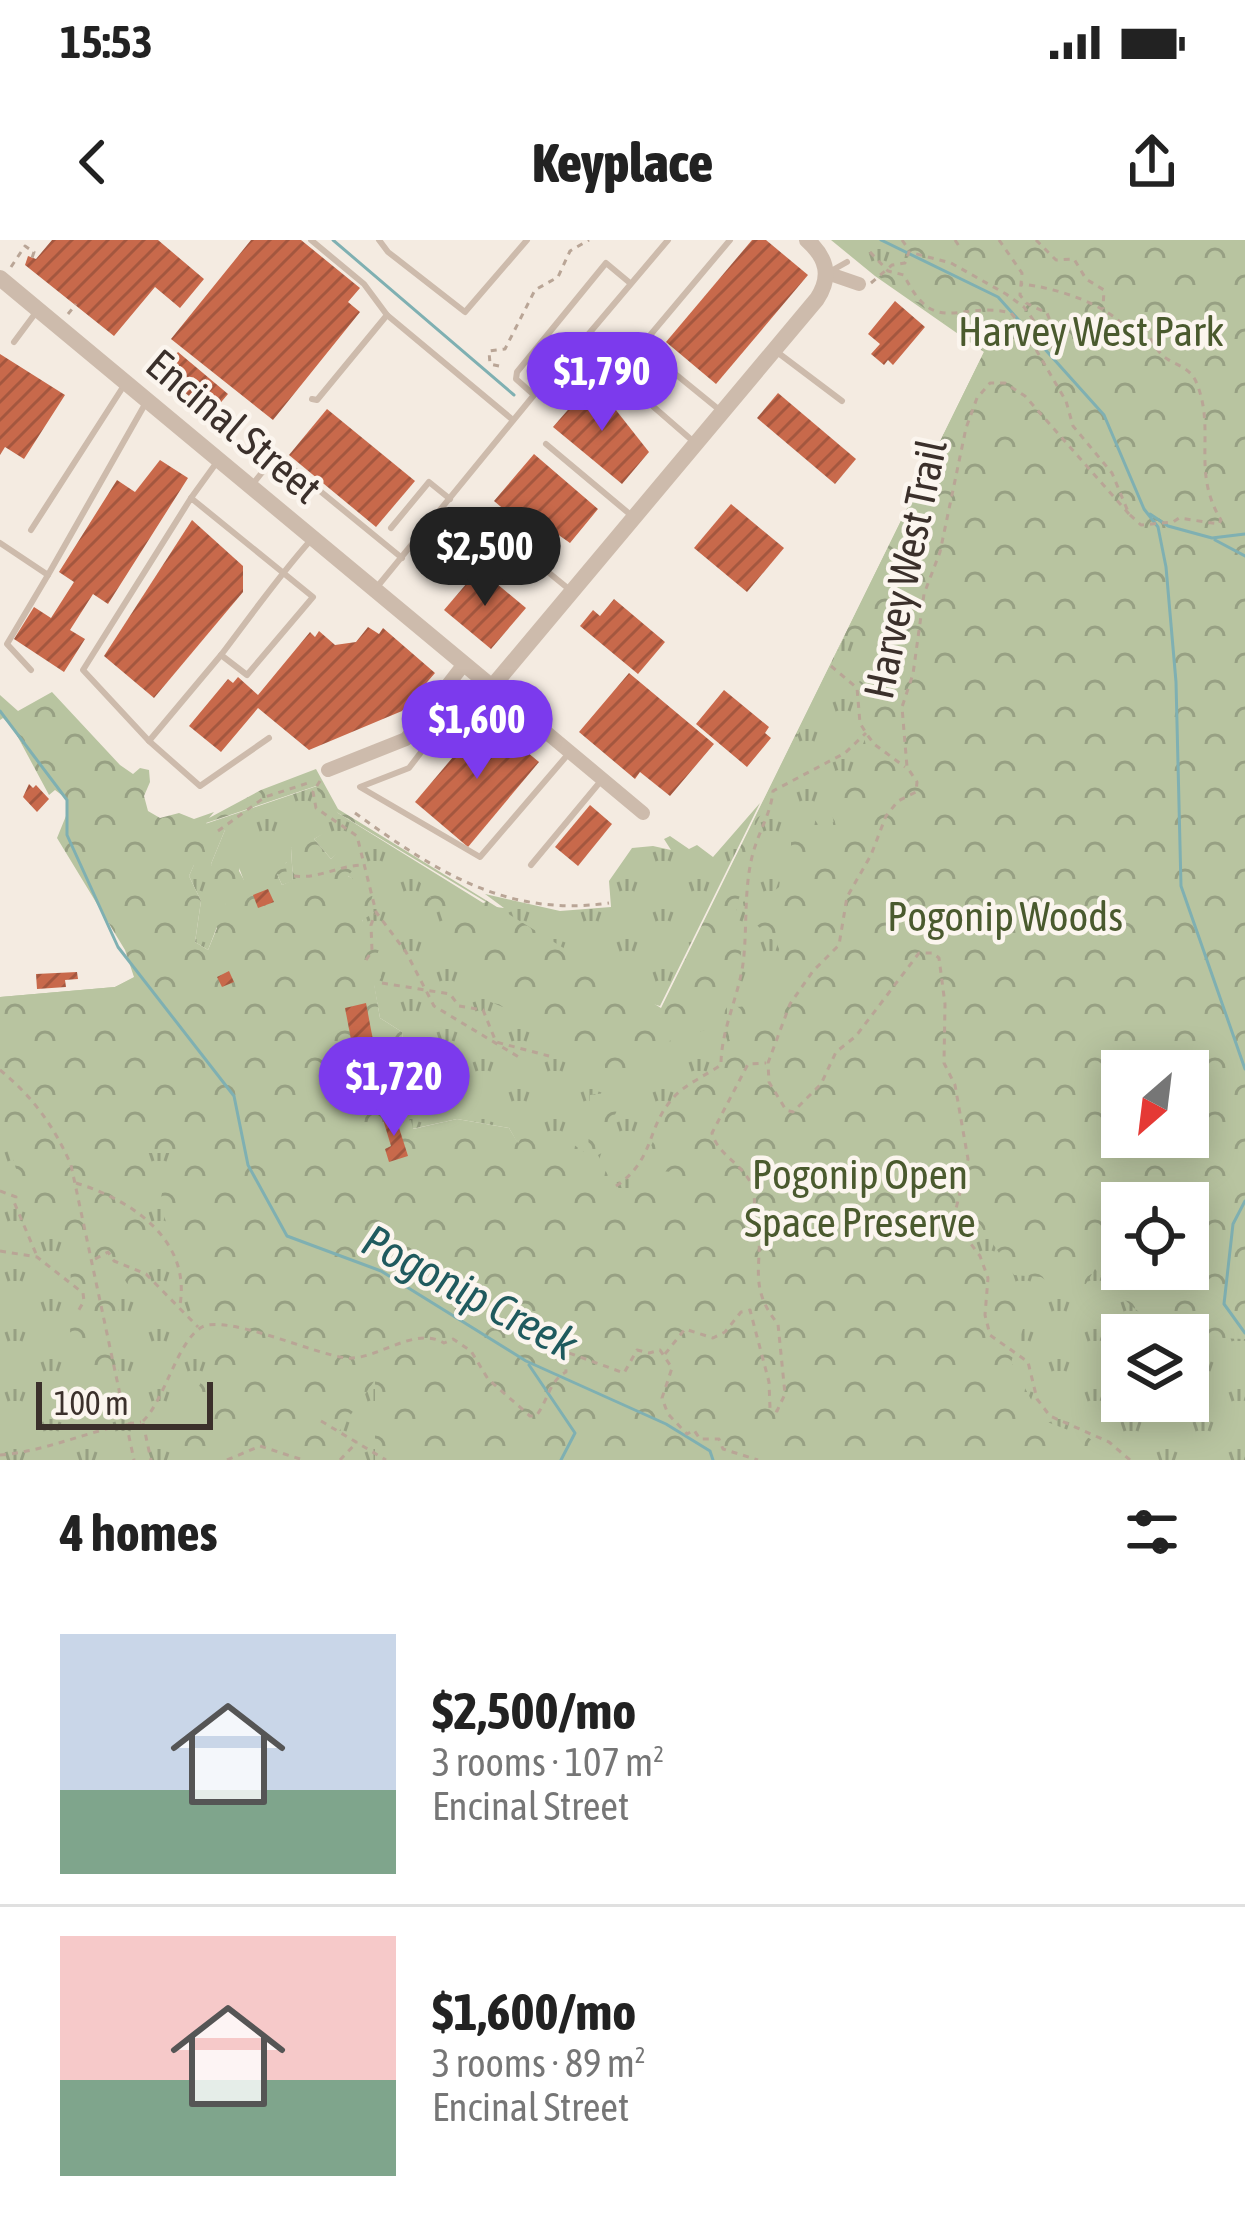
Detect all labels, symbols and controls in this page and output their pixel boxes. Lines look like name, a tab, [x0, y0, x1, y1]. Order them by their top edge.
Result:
text: 15:53	[60, 16, 153, 68]
icon: back	[60, 129, 126, 195]
icon: share	[1119, 129, 1185, 195]
text: Keyplace	[532, 132, 713, 193]
park label: Harvey West Park	[958, 307, 1224, 355]
pin: $1,790	[504, 332, 700, 434]
street label: Encinal Street	[137, 339, 331, 513]
text: $1,790	[554, 349, 650, 393]
street label: Harvey West Trail	[854, 435, 956, 703]
pin: $2,500	[387, 507, 583, 609]
text: $2,500	[437, 524, 533, 568]
pin: $1,600	[379, 680, 575, 782]
text: $1,600	[429, 697, 525, 741]
park label: Pogonip Woods	[887, 892, 1123, 940]
pin: $1,720	[296, 1037, 492, 1139]
north arrow	[1101, 1050, 1209, 1158]
map controls	[1101, 1050, 1209, 1422]
text: $1,720	[346, 1054, 442, 1098]
park label: Pogonip Open Space Preserve	[744, 1150, 976, 1246]
button: locate	[1101, 1182, 1209, 1290]
water label: Pogonip Creek	[354, 1214, 587, 1371]
button: layers	[1101, 1314, 1209, 1422]
scale bar	[36, 1376, 213, 1429]
text: 100 m	[54, 1384, 129, 1422]
icon: filters	[1119, 1499, 1185, 1565]
text: 4 homes	[60, 1503, 218, 1562]
text: $2,500/mo	[432, 1681, 636, 1740]
icon: home	[156, 1682, 300, 1826]
text: 3 rooms · 107 m²	[432, 1740, 664, 1784]
text: Encinal Street	[432, 1784, 629, 1828]
text: $1,600/mo	[432, 1982, 636, 2041]
icon: home	[156, 1984, 300, 2128]
text: 3 rooms · 89 m²	[432, 2041, 646, 2085]
text: Encinal Street	[432, 2085, 629, 2129]

